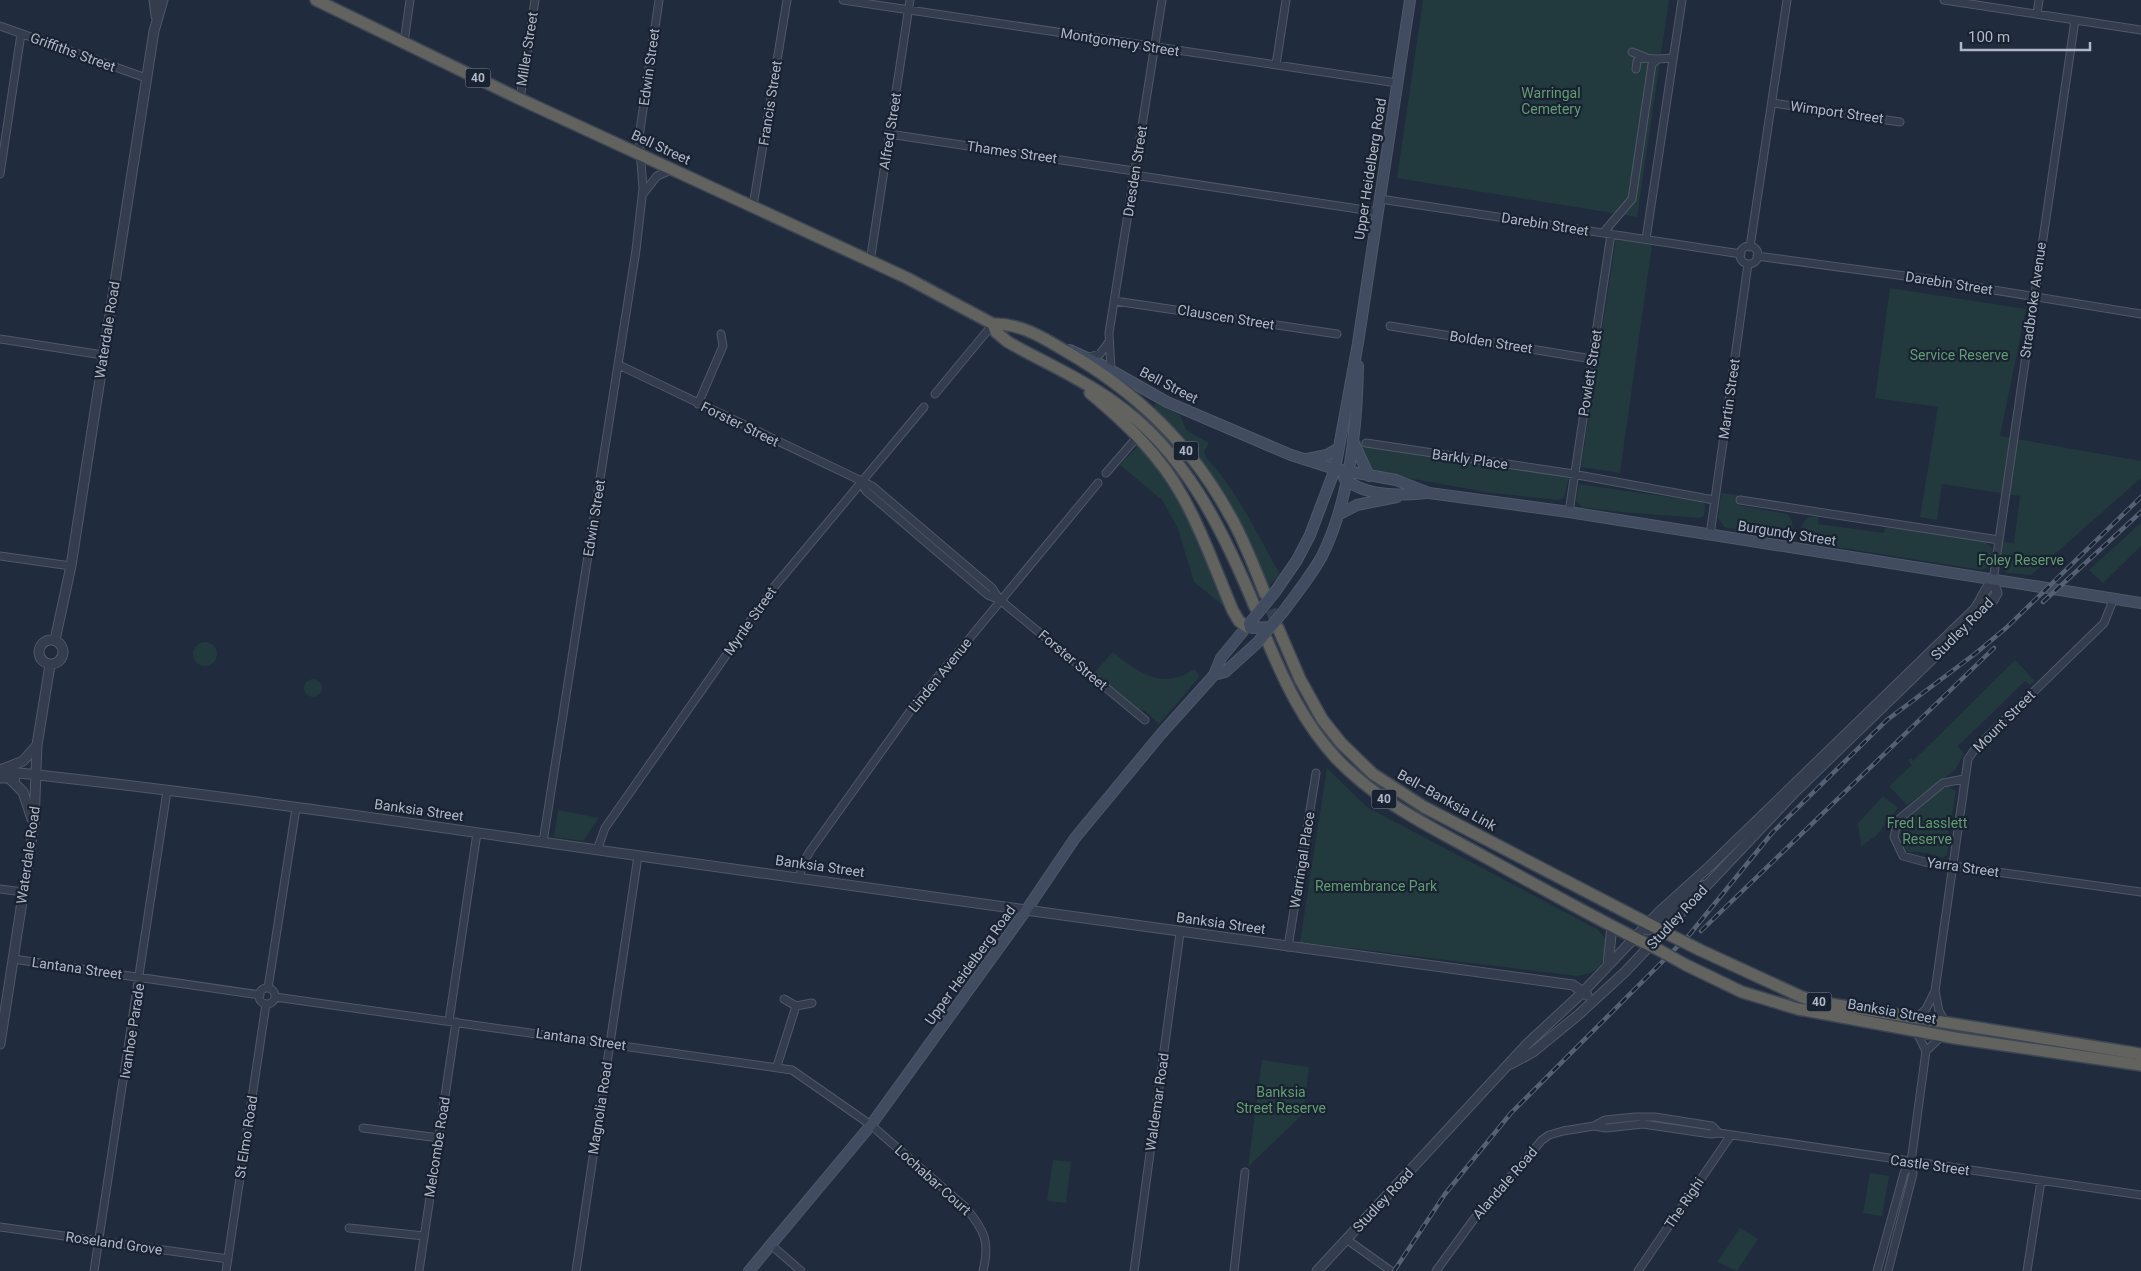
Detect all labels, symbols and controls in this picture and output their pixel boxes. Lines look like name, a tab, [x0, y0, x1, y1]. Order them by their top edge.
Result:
street label: Miller Street	[513, 10, 541, 87]
scale bar	[1961, 20, 2090, 52]
street label: Montgomery Street	[1060, 25, 1181, 59]
street label: Edwin Street	[636, 27, 662, 107]
text: 100 m	[1968, 28, 2010, 46]
street label: Griffiths Street	[28, 29, 118, 75]
street label: Francis Street	[755, 59, 785, 147]
road number: 40	[466, 68, 490, 88]
park label: Warringal Cemetery	[1521, 85, 1581, 117]
street label: Alfred Street	[876, 91, 904, 171]
street label: Upper Heidelberg Road	[1351, 97, 1389, 241]
street label: Wimport Street	[1789, 98, 1885, 127]
street label: Dresden Street	[1120, 124, 1150, 218]
street label: Bell Street	[629, 126, 693, 168]
street label: Thames Street	[966, 138, 1059, 166]
street label: Darebin Street	[1500, 209, 1590, 239]
street label: Stradbroke Avenue	[2017, 241, 2049, 359]
street label: Darebin Street	[1904, 268, 1994, 298]
street label: Waterdale Road	[91, 280, 123, 380]
street label: Clauscen Street	[1176, 301, 1276, 333]
street label: Bolden Street	[1448, 328, 1534, 357]
street label: Powlett Street	[1575, 328, 1605, 418]
park label: Service Reserve	[1910, 347, 2008, 363]
street label: Martin Street	[1715, 357, 1743, 440]
street label: Bell Street	[1137, 363, 1201, 407]
street label: Forster Street	[698, 398, 782, 450]
road number: 40	[1174, 442, 1198, 461]
street label: Barkly Place	[1431, 446, 1509, 472]
street label: Edwin Street	[580, 478, 608, 558]
street label: Burgundy Street	[1737, 517, 1838, 549]
park label: Foley Reserve	[1978, 552, 2064, 568]
street label: Myrtle Street	[721, 583, 780, 658]
street label: Studley Road	[1928, 595, 1996, 663]
street label: Forster Street	[1035, 627, 1111, 694]
street label: Linden Avenue	[905, 635, 975, 715]
street label: Mount Street	[1970, 687, 2038, 755]
street label: Bell–Banksia Link	[1395, 766, 1500, 834]
road number: 40	[1372, 790, 1396, 809]
street label: Banksia Street	[373, 796, 465, 824]
street label: Waterdale Road	[13, 805, 43, 905]
street label: Warringal Place	[1286, 811, 1318, 909]
park label: Fred Lasslett Reserve	[1887, 815, 1968, 847]
street label: Banksia Street	[774, 852, 866, 880]
street label: Yarra Street	[1926, 854, 2001, 880]
park label: Remembrance Park	[1315, 878, 1438, 894]
street label: Studley Road	[1643, 882, 1711, 952]
street label: Upper Heidelberg Road	[921, 902, 1019, 1028]
street label: Banksia Street	[1175, 909, 1267, 937]
street label: Lantana Street	[31, 954, 124, 982]
street label: Ivanhoe Parade	[117, 982, 147, 1080]
road number: 40	[1806, 992, 1832, 1012]
street label: Banksia Street	[1846, 995, 1938, 1027]
street label: Lantana Street	[535, 1025, 628, 1053]
street label: Waldemar Road	[1142, 1052, 1172, 1152]
street label: Magnolia Road	[585, 1061, 615, 1155]
park label: Banksia Street Reserve	[1236, 1084, 1326, 1116]
street label: St Elmo Road	[232, 1094, 260, 1180]
street label: Melcombe Road	[421, 1096, 453, 1198]
street label: Lochabar Court	[892, 1142, 974, 1218]
street label: Alandale Road	[1469, 1144, 1541, 1222]
street label: Castle Street	[1889, 1152, 1971, 1179]
street label: Studley Road	[1349, 1165, 1417, 1235]
street label: The Righi	[1661, 1174, 1707, 1232]
street label: Roseland Grove	[65, 1228, 163, 1258]

